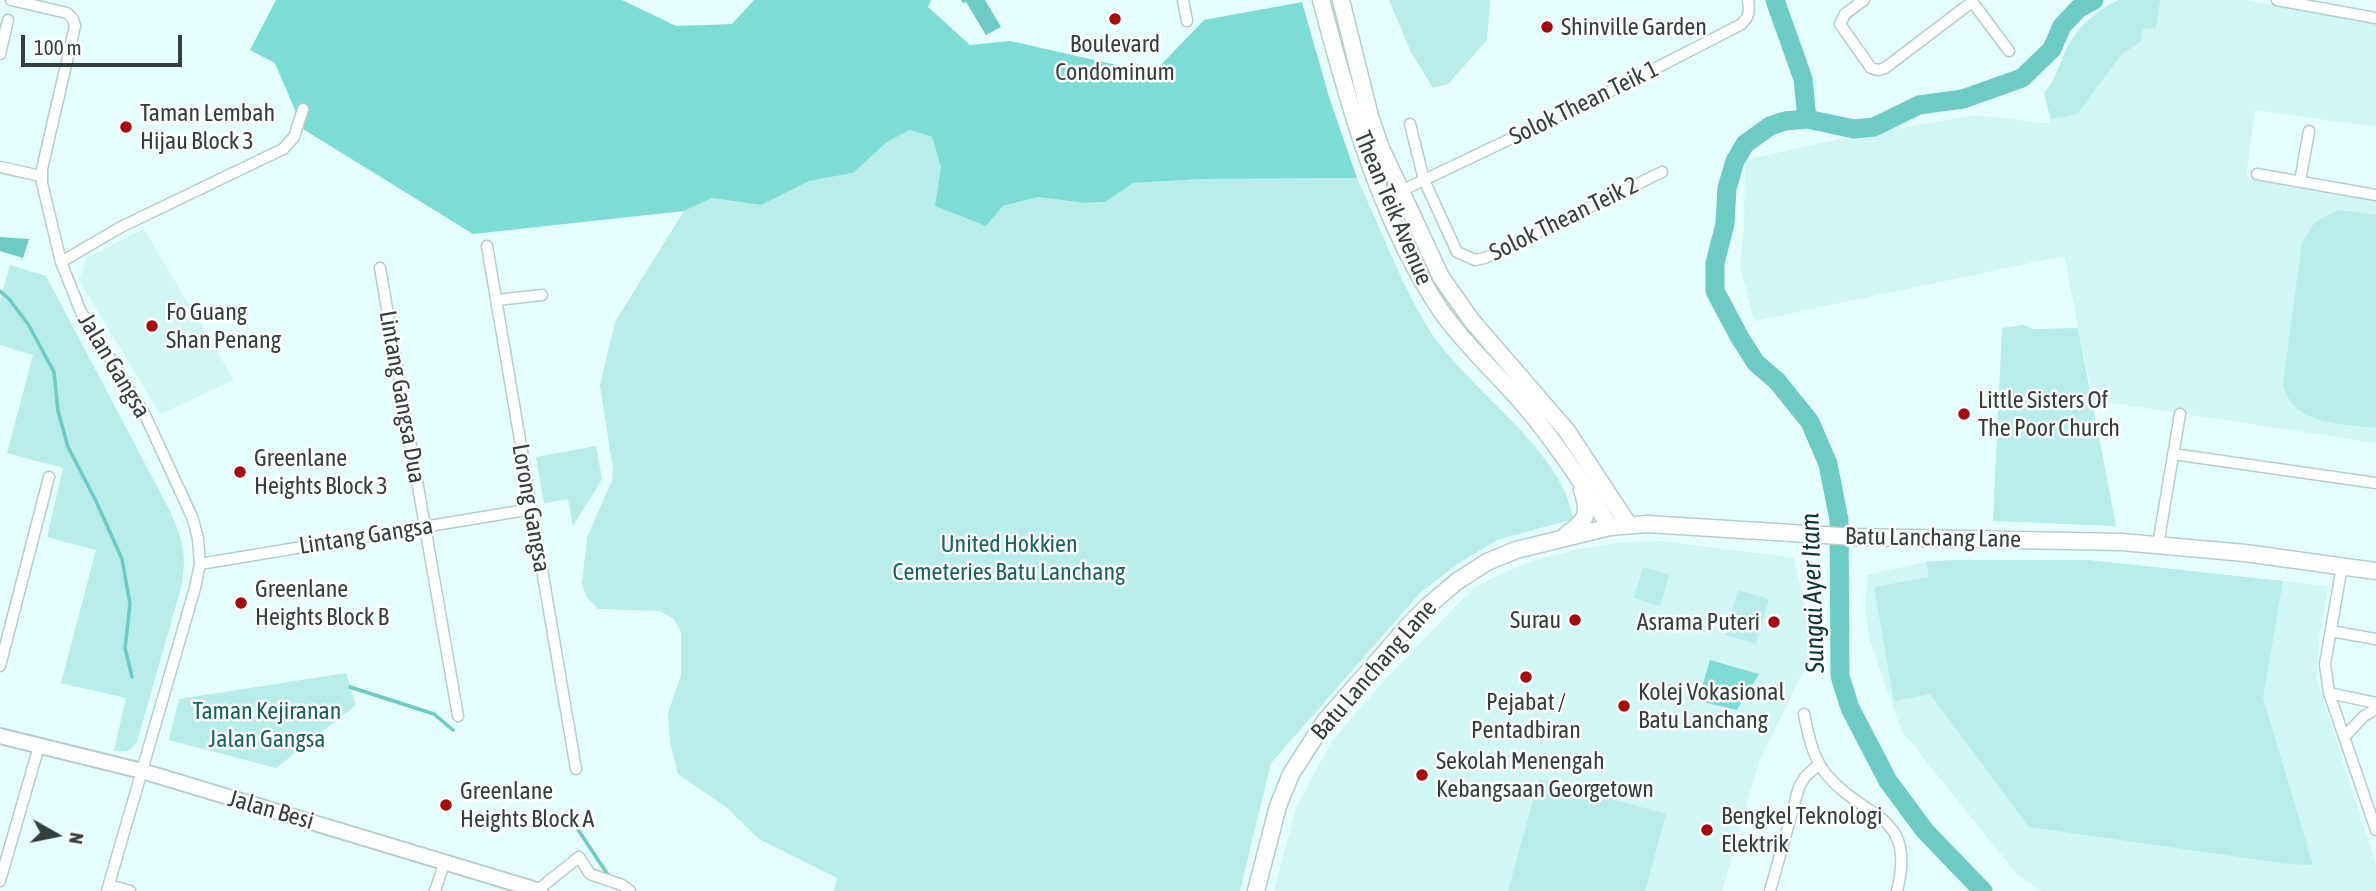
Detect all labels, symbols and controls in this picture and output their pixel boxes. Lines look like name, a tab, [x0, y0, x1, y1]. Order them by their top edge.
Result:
marker: Boulevard Condominum	[1107, 11, 1123, 27]
place label: Shinville Garden	[1561, 13, 1707, 41]
marker: Shinville Garden	[1539, 19, 1555, 35]
scale bar	[24, 21, 186, 65]
place label: Boulevard Condominum	[1055, 30, 1175, 86]
text: 100 m	[34, 35, 82, 59]
street label: Solok Thean Teik 1	[1505, 55, 1663, 151]
place label: Taman Lembah Hijau Block 3	[140, 99, 275, 155]
marker: Taman Lembah Hijau Block 3	[118, 119, 134, 135]
street label: Thean Teik Avenue	[1348, 127, 1438, 289]
street label: Solok Thean Teik 2	[1485, 171, 1643, 267]
place label: Fo Guang Shan Penang	[166, 298, 281, 354]
street label: Lintang Gangsa Dua	[373, 308, 431, 486]
street label: Jalan Gangsa	[72, 309, 156, 423]
marker: Fo Guang Shan Penang	[144, 318, 160, 334]
place label: Little Sisters Of The Poor Church	[1978, 386, 2120, 442]
marker: Little Sisters Of The Poor Church	[1956, 406, 1972, 422]
street label: Lorong Gangsa	[506, 442, 556, 574]
place label: Greenlane Heights Block 3	[254, 444, 388, 500]
marker: Greenlane Heights Block 3	[232, 464, 248, 480]
street label: Lintang Gangsa	[297, 511, 435, 561]
water label: Sungai Ayer Itam	[1795, 512, 1831, 674]
street label: Batu Lanchang Lane	[1845, 522, 2021, 554]
park label: United Hokkien Cemeteries Batu Lanchang	[893, 530, 1125, 586]
place label: Greenlane Heights Block B	[255, 575, 389, 631]
street label: Batu Lanchang Lane	[1305, 594, 1443, 746]
marker: Greenlane Heights Block B	[233, 595, 249, 611]
place label: Surau	[1510, 606, 1561, 634]
place label: Asrama Puteri	[1637, 608, 1760, 636]
marker: Surau	[1567, 612, 1583, 628]
marker: Asrama Puteri	[1766, 614, 1782, 630]
marker: Pejabat / Pentadbiran	[1518, 669, 1534, 685]
place label: Kolej Vokasional Batu Lanchang	[1638, 678, 1785, 734]
place label: Pejabat / Pentadbiran	[1471, 688, 1581, 744]
park label: Taman Kejiranan Jalan Gangsa	[193, 697, 341, 753]
marker: Kolej Vokasional Batu Lanchang	[1616, 698, 1632, 714]
place label: Sekolah Menengah Kebangsaan Georgetown	[1436, 747, 1654, 803]
marker: Sekolah Menengah Kebangsaan Georgetown	[1414, 767, 1430, 783]
place label: Greenlane Heights Block A	[460, 777, 594, 833]
street label: Jalan Besi	[225, 784, 317, 836]
marker: Greenlane Heights Block A	[438, 797, 454, 813]
north arrow	[21, 800, 91, 870]
place label: Bengkel Teknologi Elektrik	[1721, 802, 1883, 858]
marker: Bengkel Teknologi Elektrik	[1699, 822, 1715, 838]
text: N	[65, 831, 88, 846]

